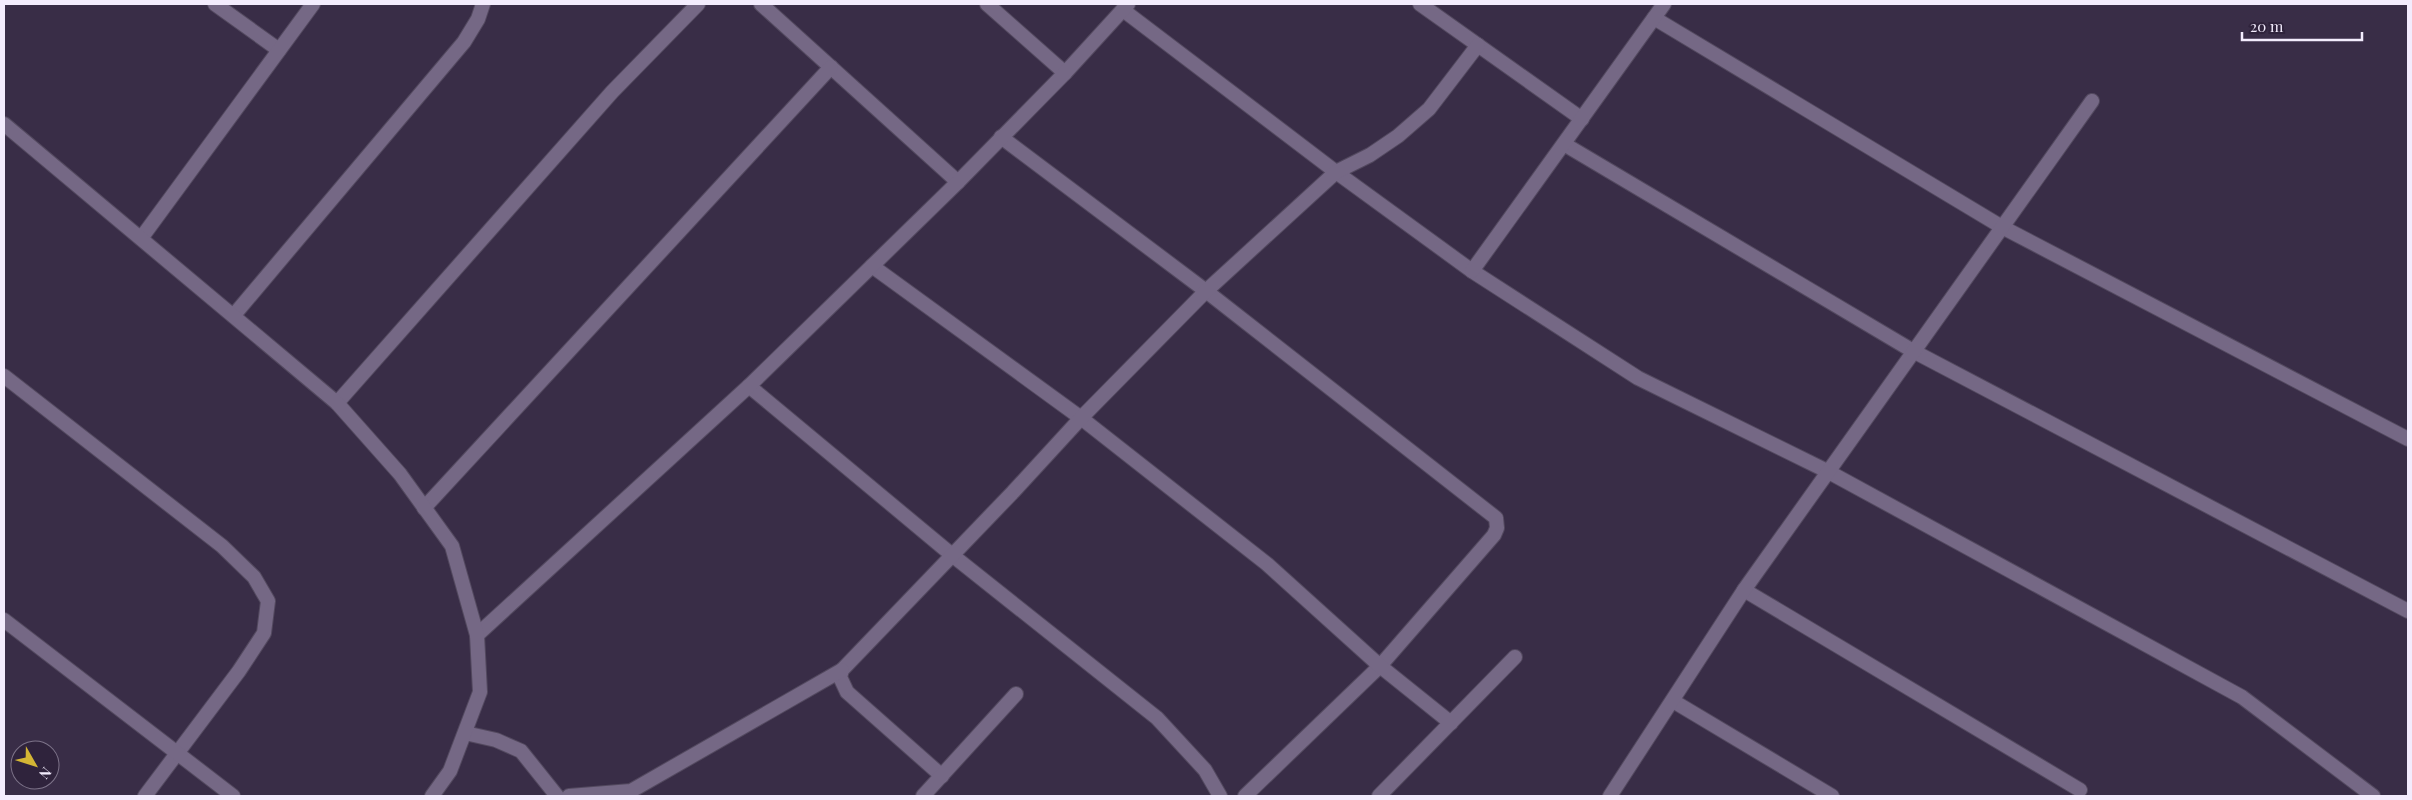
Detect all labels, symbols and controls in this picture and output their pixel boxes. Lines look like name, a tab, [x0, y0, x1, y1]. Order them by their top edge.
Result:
scale bar	[2242, 10, 2362, 42]
text: 20 m	[2250, 16, 2284, 36]
north arrow	[10, 740, 60, 790]
text: N	[35, 764, 56, 783]

